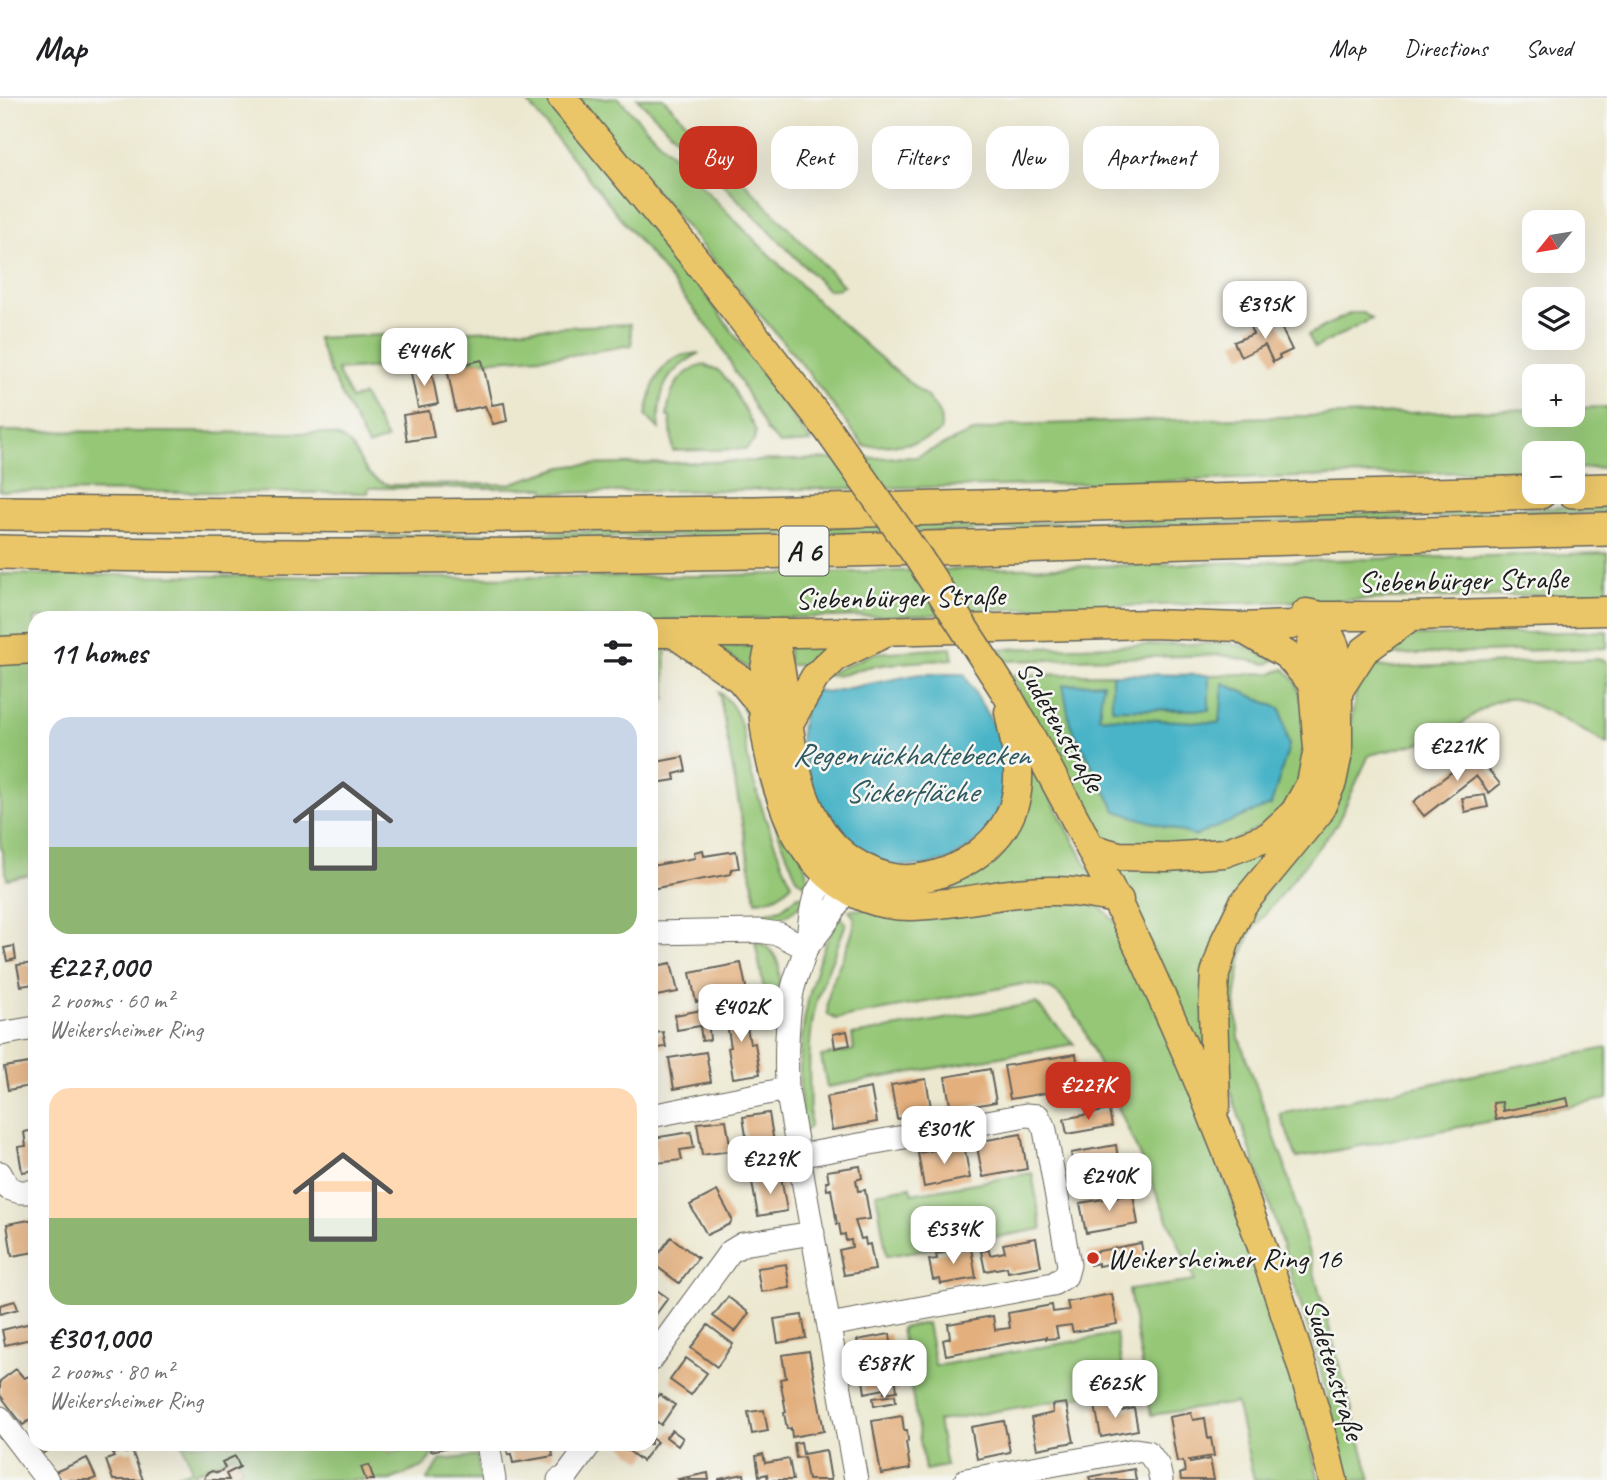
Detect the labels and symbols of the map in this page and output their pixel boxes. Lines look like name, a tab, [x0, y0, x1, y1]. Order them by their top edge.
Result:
north arrow	[1522, 210, 1586, 273]
pin: €395K	[1216, 282, 1314, 341]
pin: €446K	[375, 328, 473, 388]
road number: A 6	[780, 526, 828, 575]
street label: Siebenbürger Straße	[1358, 559, 1570, 601]
street label: Siebenbürger Straße	[795, 576, 1007, 618]
street label: Sudetenstraße	[1008, 653, 1115, 800]
pin: €221K	[1408, 724, 1506, 783]
water label: Regenrückhaltebecken Sickerfläche	[793, 734, 1033, 812]
pin: €402K	[692, 984, 790, 1044]
pin: €227K	[1039, 1062, 1137, 1122]
pin: €301K	[895, 1107, 993, 1166]
pin: €229K	[721, 1136, 819, 1196]
pin: €240K	[1060, 1154, 1158, 1213]
pin: €534K	[904, 1206, 1002, 1266]
place label: Weikersheimer Ring 16	[1107, 1239, 1343, 1277]
marker: Weikersheimer Ring 16	[1085, 1250, 1101, 1266]
street label: Sudetenstraße	[1296, 1294, 1375, 1446]
pin: €587K	[835, 1340, 933, 1400]
pin: €625K	[1066, 1360, 1164, 1420]

